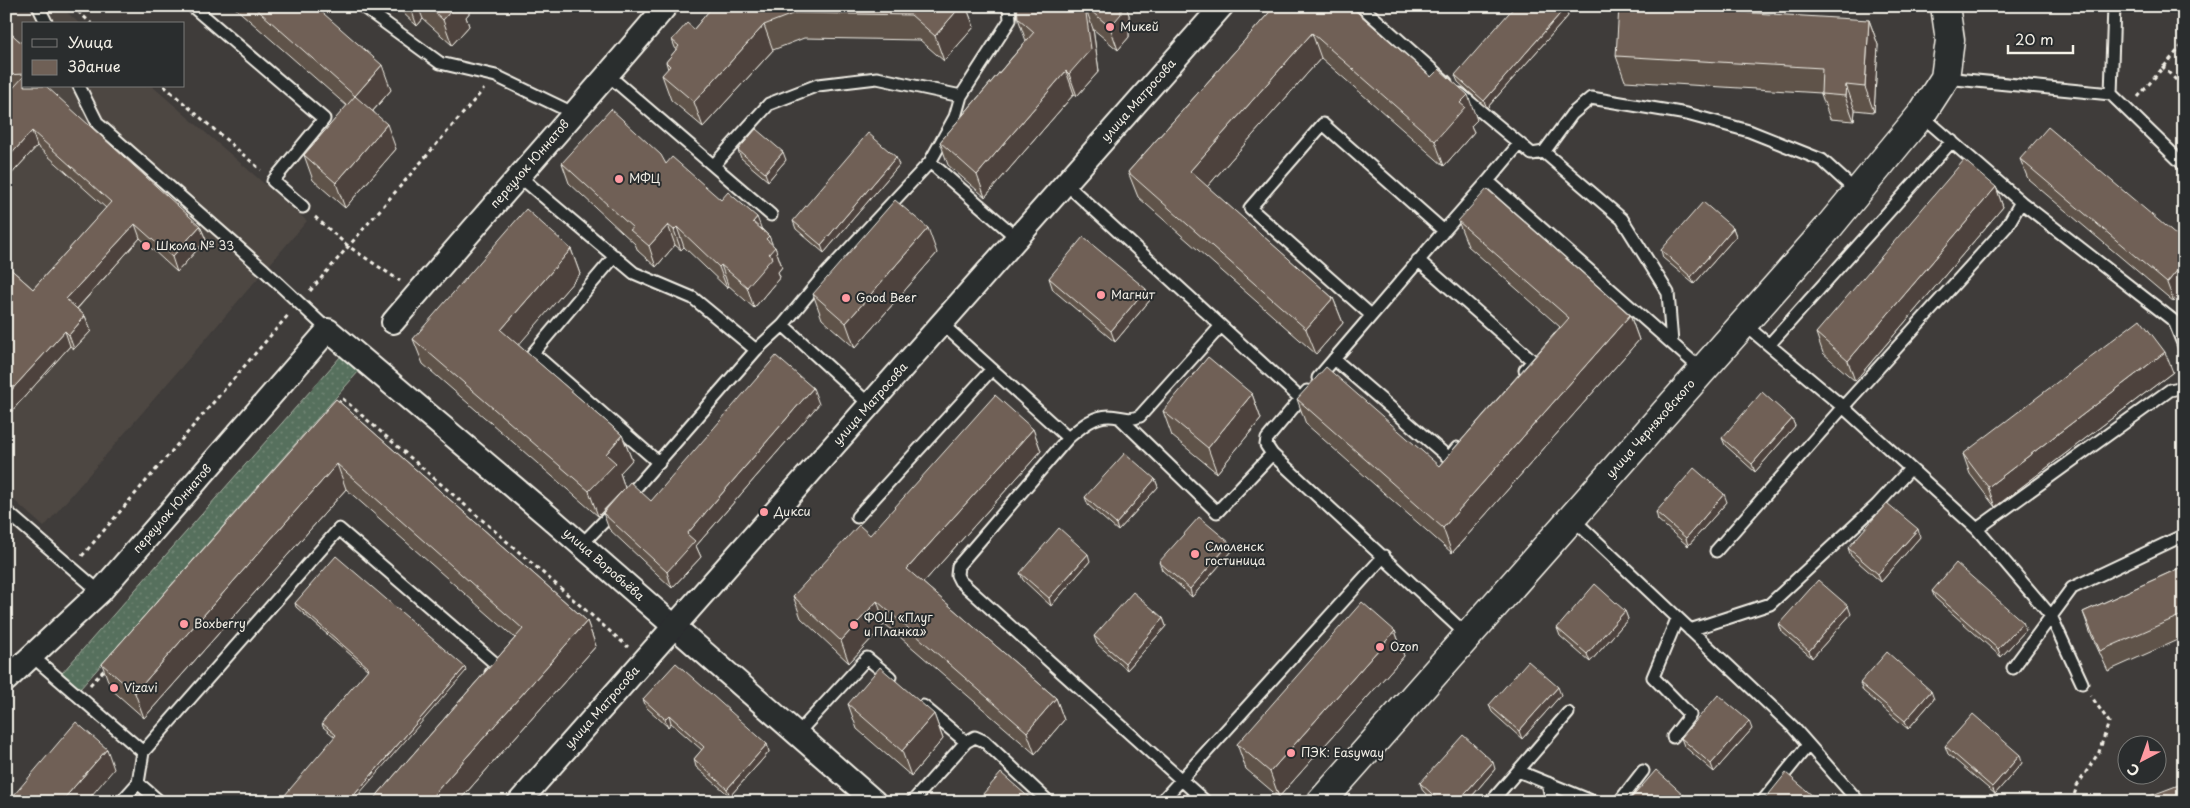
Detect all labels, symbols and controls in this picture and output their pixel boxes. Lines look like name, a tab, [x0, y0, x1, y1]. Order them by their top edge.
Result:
place label: Микей	[1120, 17, 1159, 35]
marker: Микей	[1104, 21, 1116, 33]
legend	[22, 22, 185, 88]
scale bar	[2008, 22, 2072, 54]
text: 20 m	[2015, 27, 2054, 50]
text: Улица	[68, 30, 113, 53]
text: Здание	[68, 54, 121, 77]
street label: улица Матросова	[1096, 54, 1180, 145]
street label: переулок Юннатов	[485, 115, 573, 212]
place label: МФЦ	[629, 169, 661, 187]
marker: МФЦ	[613, 173, 625, 185]
place label: Школа № 33	[156, 236, 234, 254]
marker: Школа № 33	[140, 240, 152, 252]
place label: Магнит	[1111, 285, 1156, 303]
place label: Good Beer	[856, 288, 917, 306]
marker: Магнит	[1095, 289, 1107, 301]
marker: Good Beer	[840, 292, 852, 304]
street label: улица Матросова	[828, 358, 912, 449]
street label: улица Черняховского	[1601, 374, 1699, 482]
street label: переулок Юннатов	[128, 460, 215, 557]
place label: Дикси	[773, 502, 811, 520]
marker: Дикси	[758, 506, 770, 518]
street label: улица Воробьёва	[560, 523, 649, 605]
place label: Смоленск гостиница	[1205, 537, 1266, 569]
marker: Смоленск гостиница	[1189, 548, 1201, 560]
place label: ФОЦ «Плуг и Планка»	[864, 608, 933, 640]
place label: Boxberry	[194, 614, 246, 632]
marker: Boxberry	[178, 618, 190, 630]
marker: ФОЦ «Плуг и Планка»	[848, 619, 860, 631]
place label: Ozon	[1390, 637, 1419, 655]
marker: Ozon	[1374, 641, 1386, 653]
street label: улица Матросова	[560, 661, 644, 752]
place label: Vizavi	[124, 678, 158, 696]
marker: Vizavi	[108, 682, 120, 694]
north arrow	[2118, 736, 2168, 786]
place label: ПЭК: Easyway	[1301, 743, 1384, 761]
marker: ПЭК: Easyway	[1285, 747, 1297, 759]
text: С	[2122, 759, 2144, 782]

